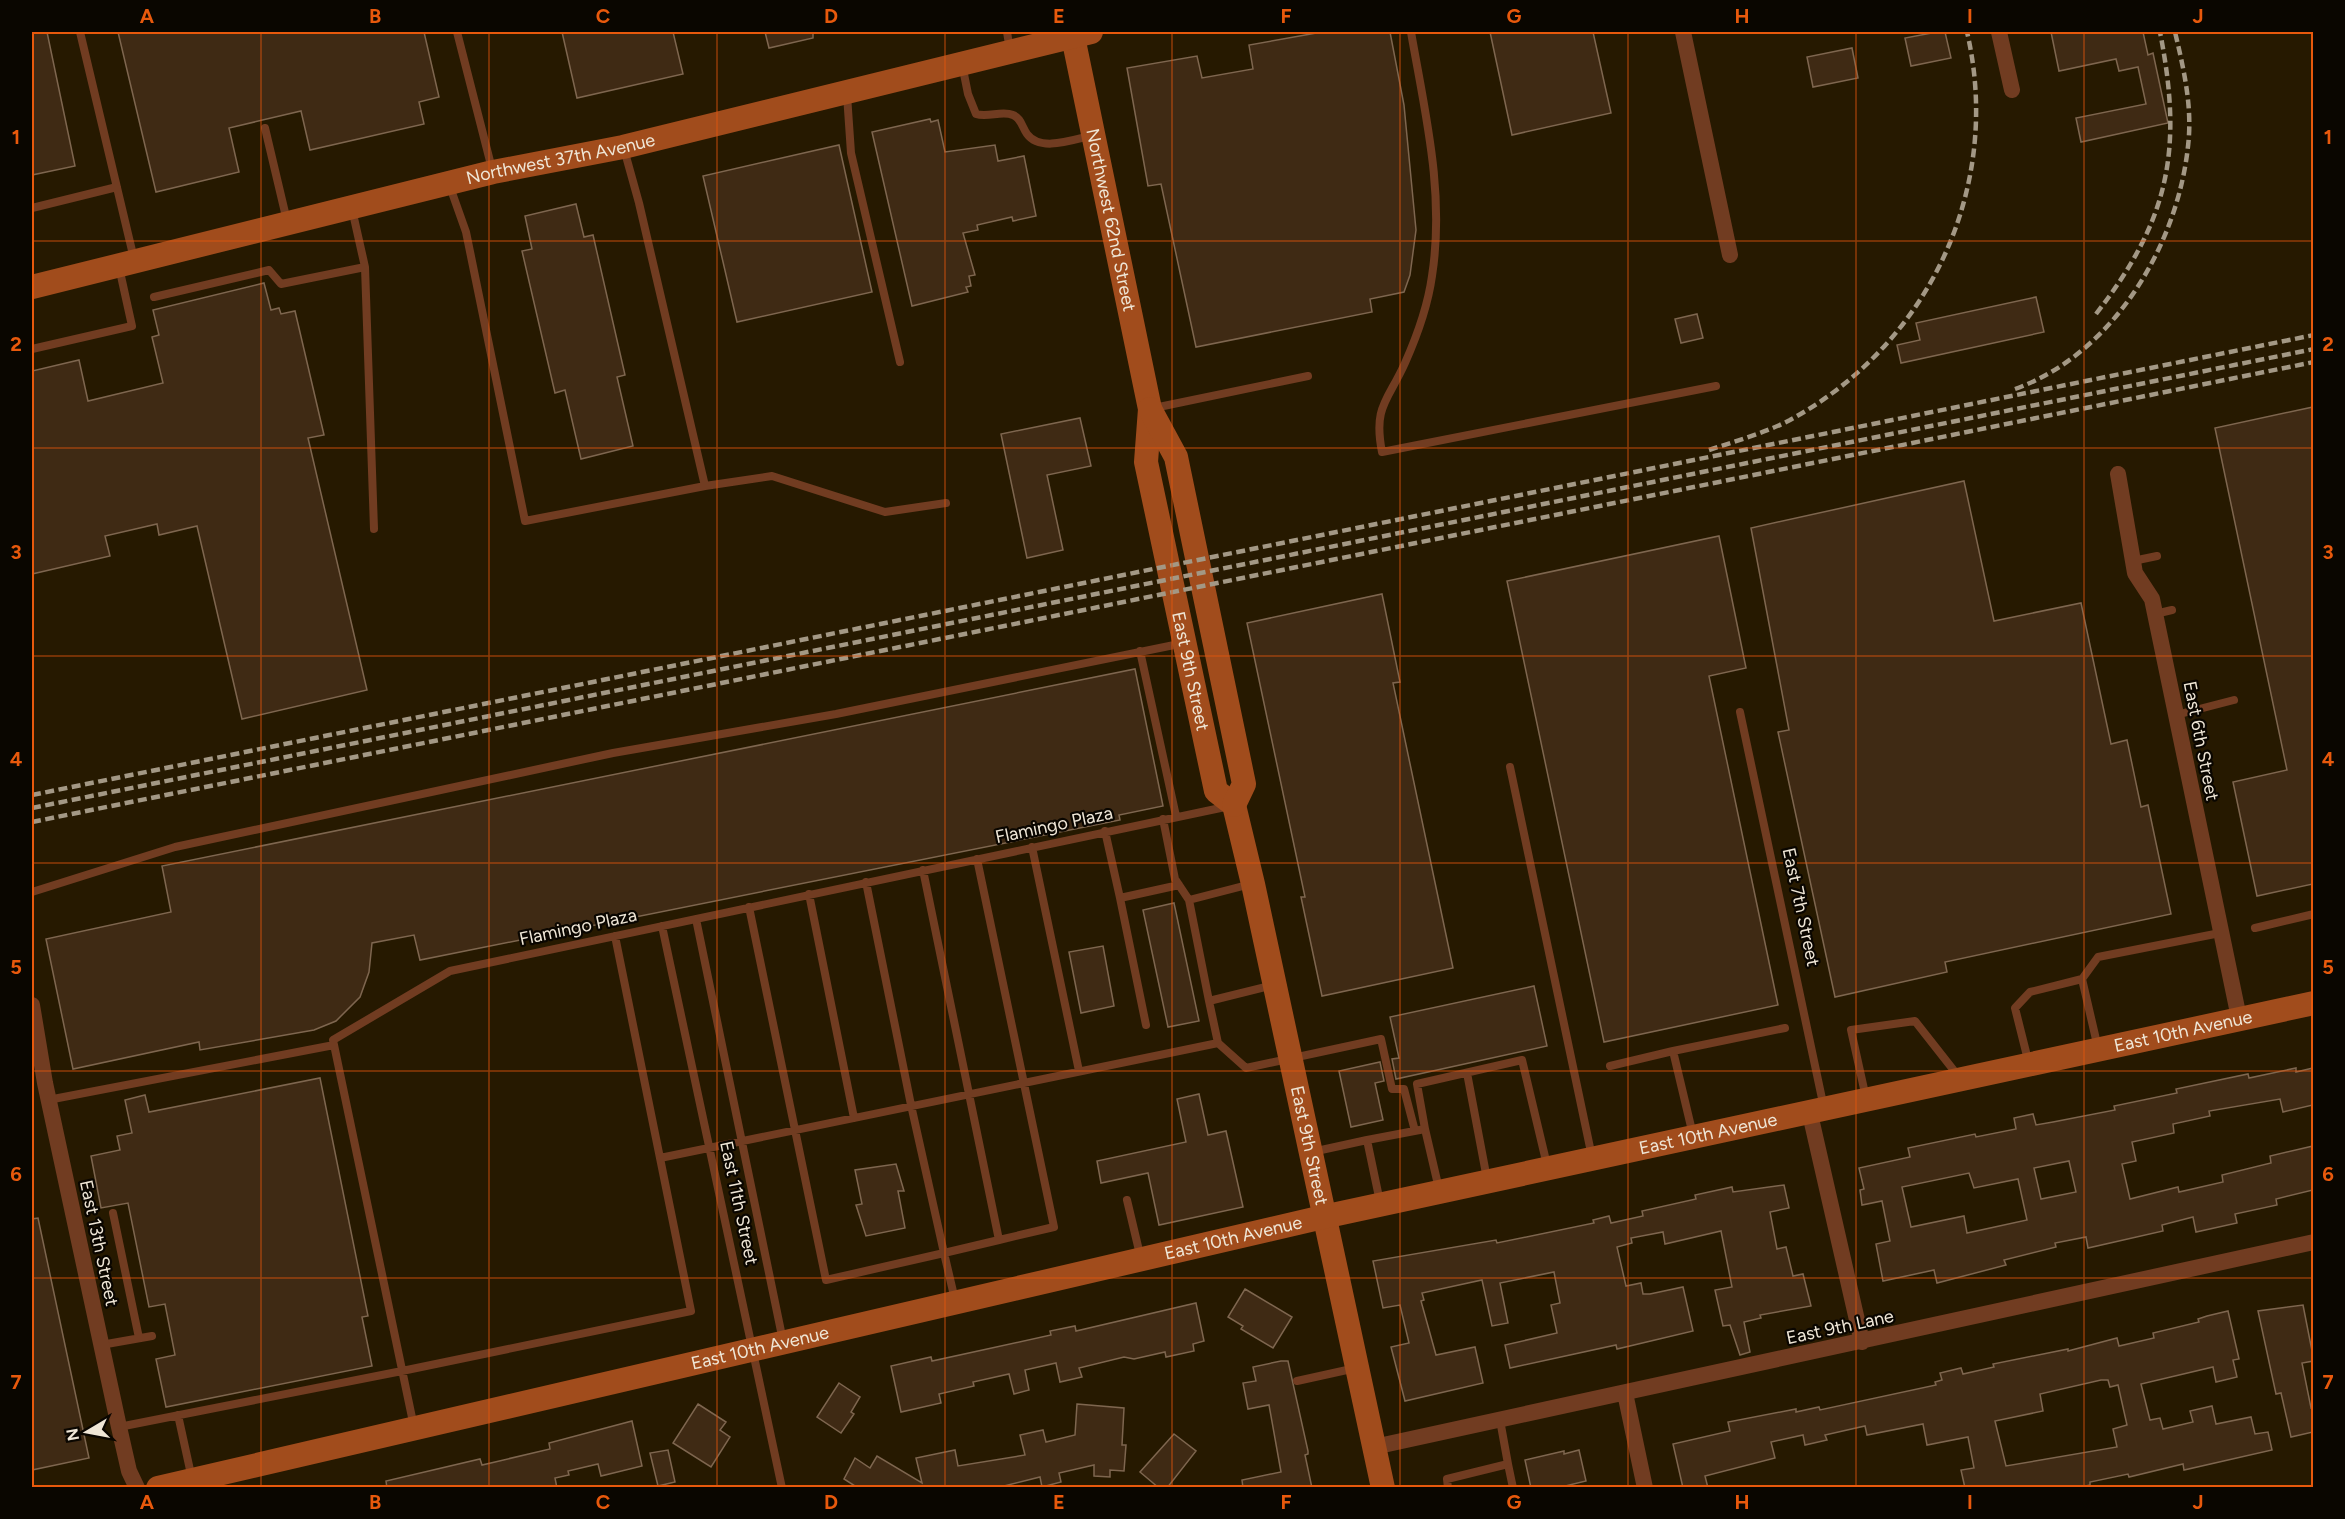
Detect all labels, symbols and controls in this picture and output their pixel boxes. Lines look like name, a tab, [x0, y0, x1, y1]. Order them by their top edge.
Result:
text: A	[140, 4, 155, 28]
text: B	[369, 4, 381, 28]
text: C	[596, 4, 610, 28]
text: D	[824, 4, 838, 28]
text: E	[1053, 4, 1065, 28]
text: F	[1280, 4, 1292, 28]
text: G	[1507, 4, 1522, 28]
text: H	[1735, 4, 1750, 28]
text: I	[1967, 4, 1973, 28]
text: J	[2192, 4, 2204, 28]
text: 1	[12, 125, 20, 149]
text: 1	[2324, 125, 2332, 149]
street label: Northwest 62nd Street	[1081, 127, 1141, 314]
street label: Northwest 37th Avenue	[464, 128, 657, 189]
text: 2	[10, 332, 22, 356]
text: 2	[2322, 332, 2334, 356]
text: 3	[10, 540, 22, 564]
text: 3	[2322, 540, 2334, 564]
street label: East 9th Street	[1167, 609, 1214, 733]
street label: East 6th Street	[2179, 679, 2223, 803]
text: 4	[10, 747, 23, 771]
text: 4	[2322, 747, 2335, 771]
street label: Flamingo Plaza	[993, 802, 1115, 848]
street label: East 7th Street	[1778, 846, 1824, 969]
street label: Flamingo Plaza	[517, 904, 639, 950]
text: 5	[10, 955, 22, 979]
text: 5	[2322, 955, 2334, 979]
street label: East 10th Avenue	[2112, 1006, 2254, 1057]
street label: East 9th Street	[1286, 1084, 1333, 1207]
street label: East 10th Avenue	[1637, 1108, 1779, 1159]
street label: East 11th Street	[715, 1139, 763, 1267]
text: 6	[10, 1162, 22, 1186]
text: 6	[2322, 1162, 2334, 1186]
street label: East 13th Street	[75, 1178, 123, 1308]
street label: East 10th Avenue	[1162, 1211, 1304, 1265]
street label: East 9th Lane	[1784, 1305, 1896, 1349]
street label: East 10th Avenue	[689, 1321, 831, 1375]
text: 7	[10, 1370, 22, 1394]
text: 7	[2322, 1370, 2334, 1394]
north arrow	[57, 1402, 117, 1462]
text: N	[62, 1427, 83, 1442]
text: A	[140, 1490, 155, 1514]
text: B	[369, 1490, 381, 1514]
text: C	[596, 1490, 610, 1514]
text: D	[824, 1490, 838, 1514]
text: E	[1053, 1490, 1065, 1514]
text: F	[1280, 1490, 1292, 1514]
text: G	[1507, 1490, 1522, 1514]
text: H	[1735, 1490, 1750, 1514]
text: I	[1967, 1490, 1973, 1514]
text: J	[2192, 1490, 2204, 1514]

